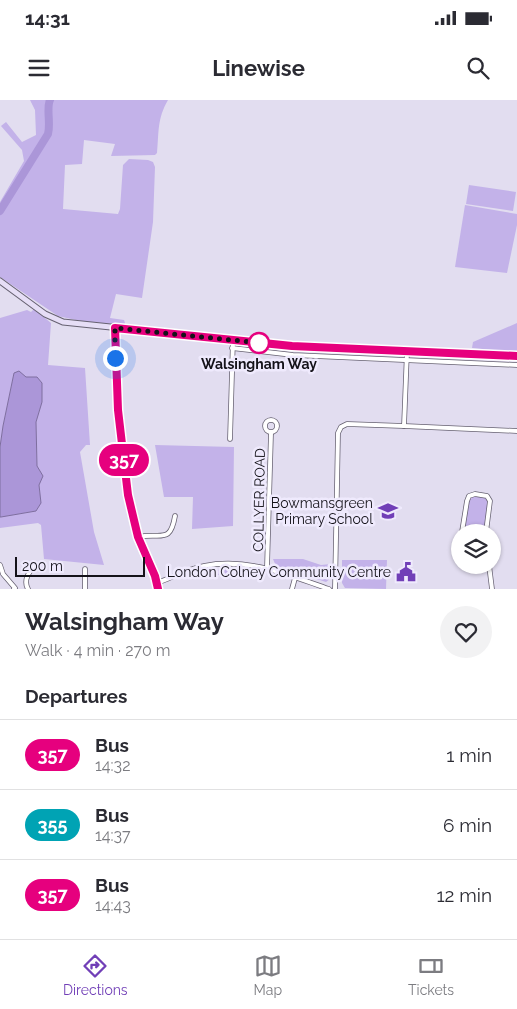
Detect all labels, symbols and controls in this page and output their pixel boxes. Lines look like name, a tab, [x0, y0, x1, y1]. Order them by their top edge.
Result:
text: 14:31	[25, 7, 70, 29]
icon: menu	[25, 54, 53, 82]
icon: search	[464, 54, 492, 82]
text: Linewise	[212, 55, 305, 81]
marker: Walsingham Way	[248, 332, 270, 354]
your location	[103, 346, 128, 371]
place label: Walsingham Way	[201, 356, 317, 372]
line badge: 357	[95, 444, 153, 476]
street label: COLLYER ROAD	[250, 448, 268, 552]
text: 357	[109, 449, 139, 470]
place label: Bowmansgreen Primary School	[271, 495, 373, 527]
school or university icon: Bowmansgreen Primary School	[377, 500, 399, 522]
map controls	[451, 524, 501, 574]
button: layers	[451, 524, 501, 574]
scale bar	[15, 554, 145, 577]
text: 200 m	[22, 558, 63, 574]
public building icon: London Colney Community Centre	[395, 561, 417, 583]
place label: London Colney Community Centre	[167, 564, 391, 580]
button: heart	[440, 606, 492, 658]
text: Walsingham Way	[25, 607, 224, 636]
text: Walk · 4 min · 270 m	[25, 641, 171, 660]
text: Departures	[25, 685, 127, 707]
text: Bus	[95, 734, 129, 756]
text: 357	[37, 744, 68, 765]
text: 1 min	[446, 744, 492, 766]
text: 14:32	[95, 756, 130, 775]
text: Bus	[95, 804, 129, 826]
text: 355	[38, 814, 68, 835]
text: 6 min	[443, 814, 492, 836]
text: 14:37	[95, 826, 131, 845]
text: Bus	[95, 874, 129, 896]
text: 357	[37, 884, 68, 905]
text: 12 min	[436, 884, 492, 906]
text: 14:43	[95, 896, 131, 915]
tab: Directions	[63, 952, 128, 998]
tab: Map	[254, 952, 282, 998]
tab: Tickets	[408, 952, 454, 998]

